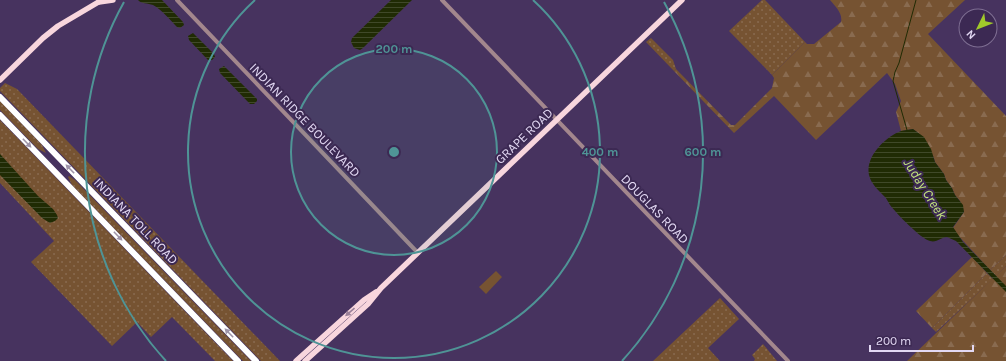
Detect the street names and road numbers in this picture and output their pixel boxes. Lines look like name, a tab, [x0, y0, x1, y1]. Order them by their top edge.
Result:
street label: INDIAN RIDGE BOULEVARD	[247, 60, 363, 180]
street label: GRAPE ROAD	[492, 105, 556, 167]
street label: DOUGLAS ROAD	[618, 171, 692, 247]
street label: INDIANA TOLL ROAD	[91, 175, 181, 267]

